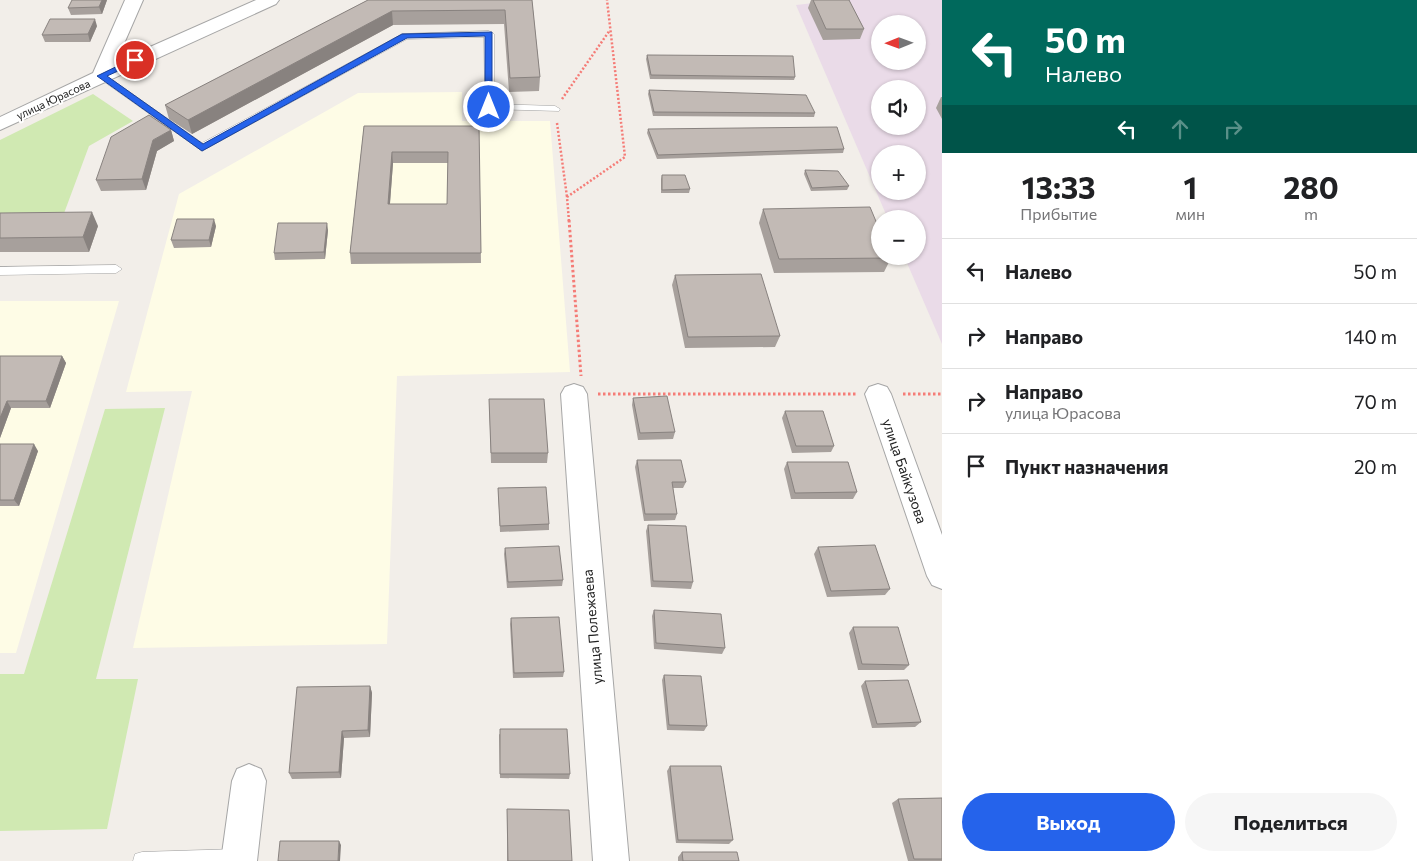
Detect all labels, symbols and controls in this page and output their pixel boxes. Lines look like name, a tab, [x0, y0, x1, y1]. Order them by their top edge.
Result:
north arrow	[871, 15, 926, 70]
map controls	[871, 15, 926, 265]
text: 50 m	[1045, 17, 1126, 60]
icon: left	[962, 20, 1027, 85]
pin	[114, 39, 156, 81]
icon: arrive	[121, 46, 149, 74]
text: Налево	[1045, 60, 1122, 87]
street label: улица Юрасова	[14, 76, 92, 122]
position arrow	[462, 80, 514, 132]
button: sound	[871, 80, 926, 135]
icon: left	[1113, 115, 1141, 143]
icon: ahead	[1166, 115, 1194, 143]
icon: right	[1219, 115, 1247, 143]
button: +	[871, 145, 926, 200]
text: 13:33	[1022, 168, 1096, 205]
text: 1	[1183, 168, 1197, 205]
text: 280	[1283, 168, 1339, 205]
text: Прибытие	[1020, 204, 1097, 223]
text: мин	[1175, 204, 1205, 223]
text: m	[1304, 204, 1318, 223]
button: −	[871, 210, 926, 265]
icon: left	[962, 257, 990, 285]
text: Налево	[1005, 260, 1072, 283]
text: 50 m	[1353, 260, 1397, 283]
icon: right	[962, 322, 990, 350]
text: Направо	[1005, 325, 1083, 348]
text: 140 m	[1345, 325, 1397, 348]
text: Направо	[1005, 380, 1083, 403]
icon: right	[962, 387, 990, 415]
text: 70 m	[1354, 390, 1397, 413]
text: улица Юрасова	[1005, 403, 1121, 422]
street label: улица Байкузова	[879, 416, 931, 526]
icon: arrive	[962, 452, 990, 480]
text: Пункт назначения	[1005, 455, 1168, 478]
text: 20 m	[1354, 455, 1397, 478]
street label: улица Полежаева	[578, 569, 606, 685]
button: Выход	[962, 793, 1175, 851]
button: Поделиться	[1185, 793, 1397, 851]

